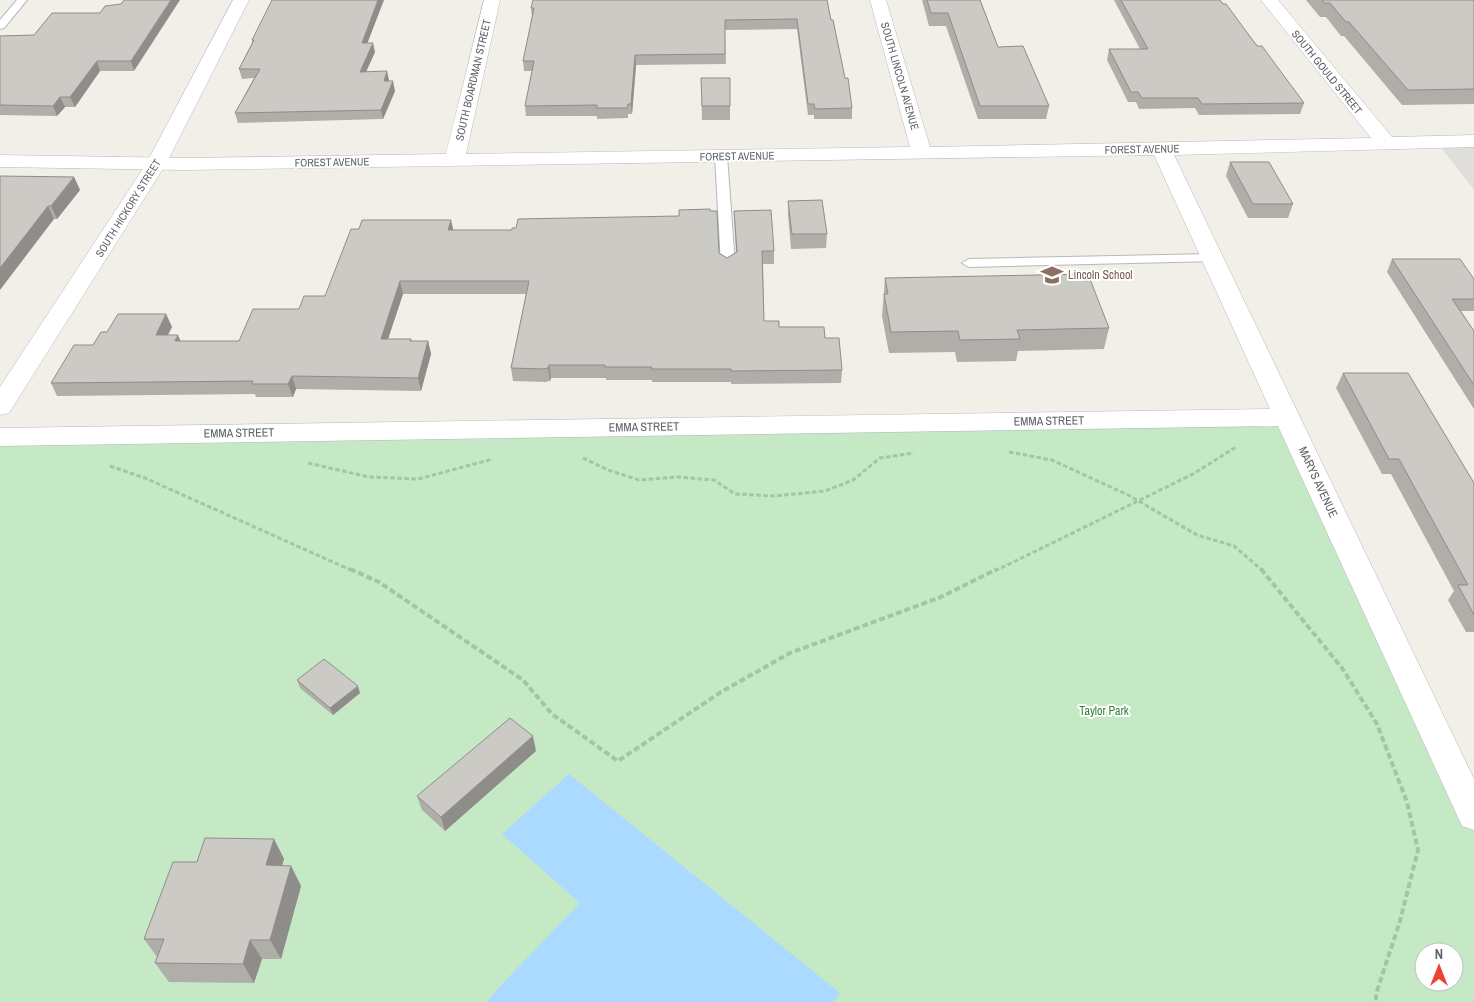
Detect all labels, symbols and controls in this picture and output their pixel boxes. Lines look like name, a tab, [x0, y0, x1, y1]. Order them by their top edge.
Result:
street label: SOUTH BOARDMAN STREET	[452, 17, 494, 142]
street label: SOUTH LINCOLN AVENUE	[878, 20, 922, 132]
street label: SOUTH GOULD STREET	[1289, 27, 1366, 117]
street label: FOREST AVENUE	[1104, 141, 1180, 157]
street label: FOREST AVENUE	[699, 148, 775, 164]
street label: FOREST AVENUE	[294, 154, 370, 170]
street label: SOUTH HICKORY STREET	[92, 156, 164, 260]
school or university icon: Lincoln School	[1039, 262, 1065, 288]
place label: Lincoln School	[1068, 267, 1133, 283]
street label: EMMA STREET	[1014, 412, 1084, 430]
street label: EMMA STREET	[609, 418, 679, 436]
street label: EMMA STREET	[204, 424, 274, 442]
street label: MARYS AVENUE	[1295, 444, 1341, 520]
park label: Taylor Park	[1079, 703, 1129, 719]
north arrow	[1414, 942, 1464, 992]
text: N	[1435, 945, 1443, 963]

